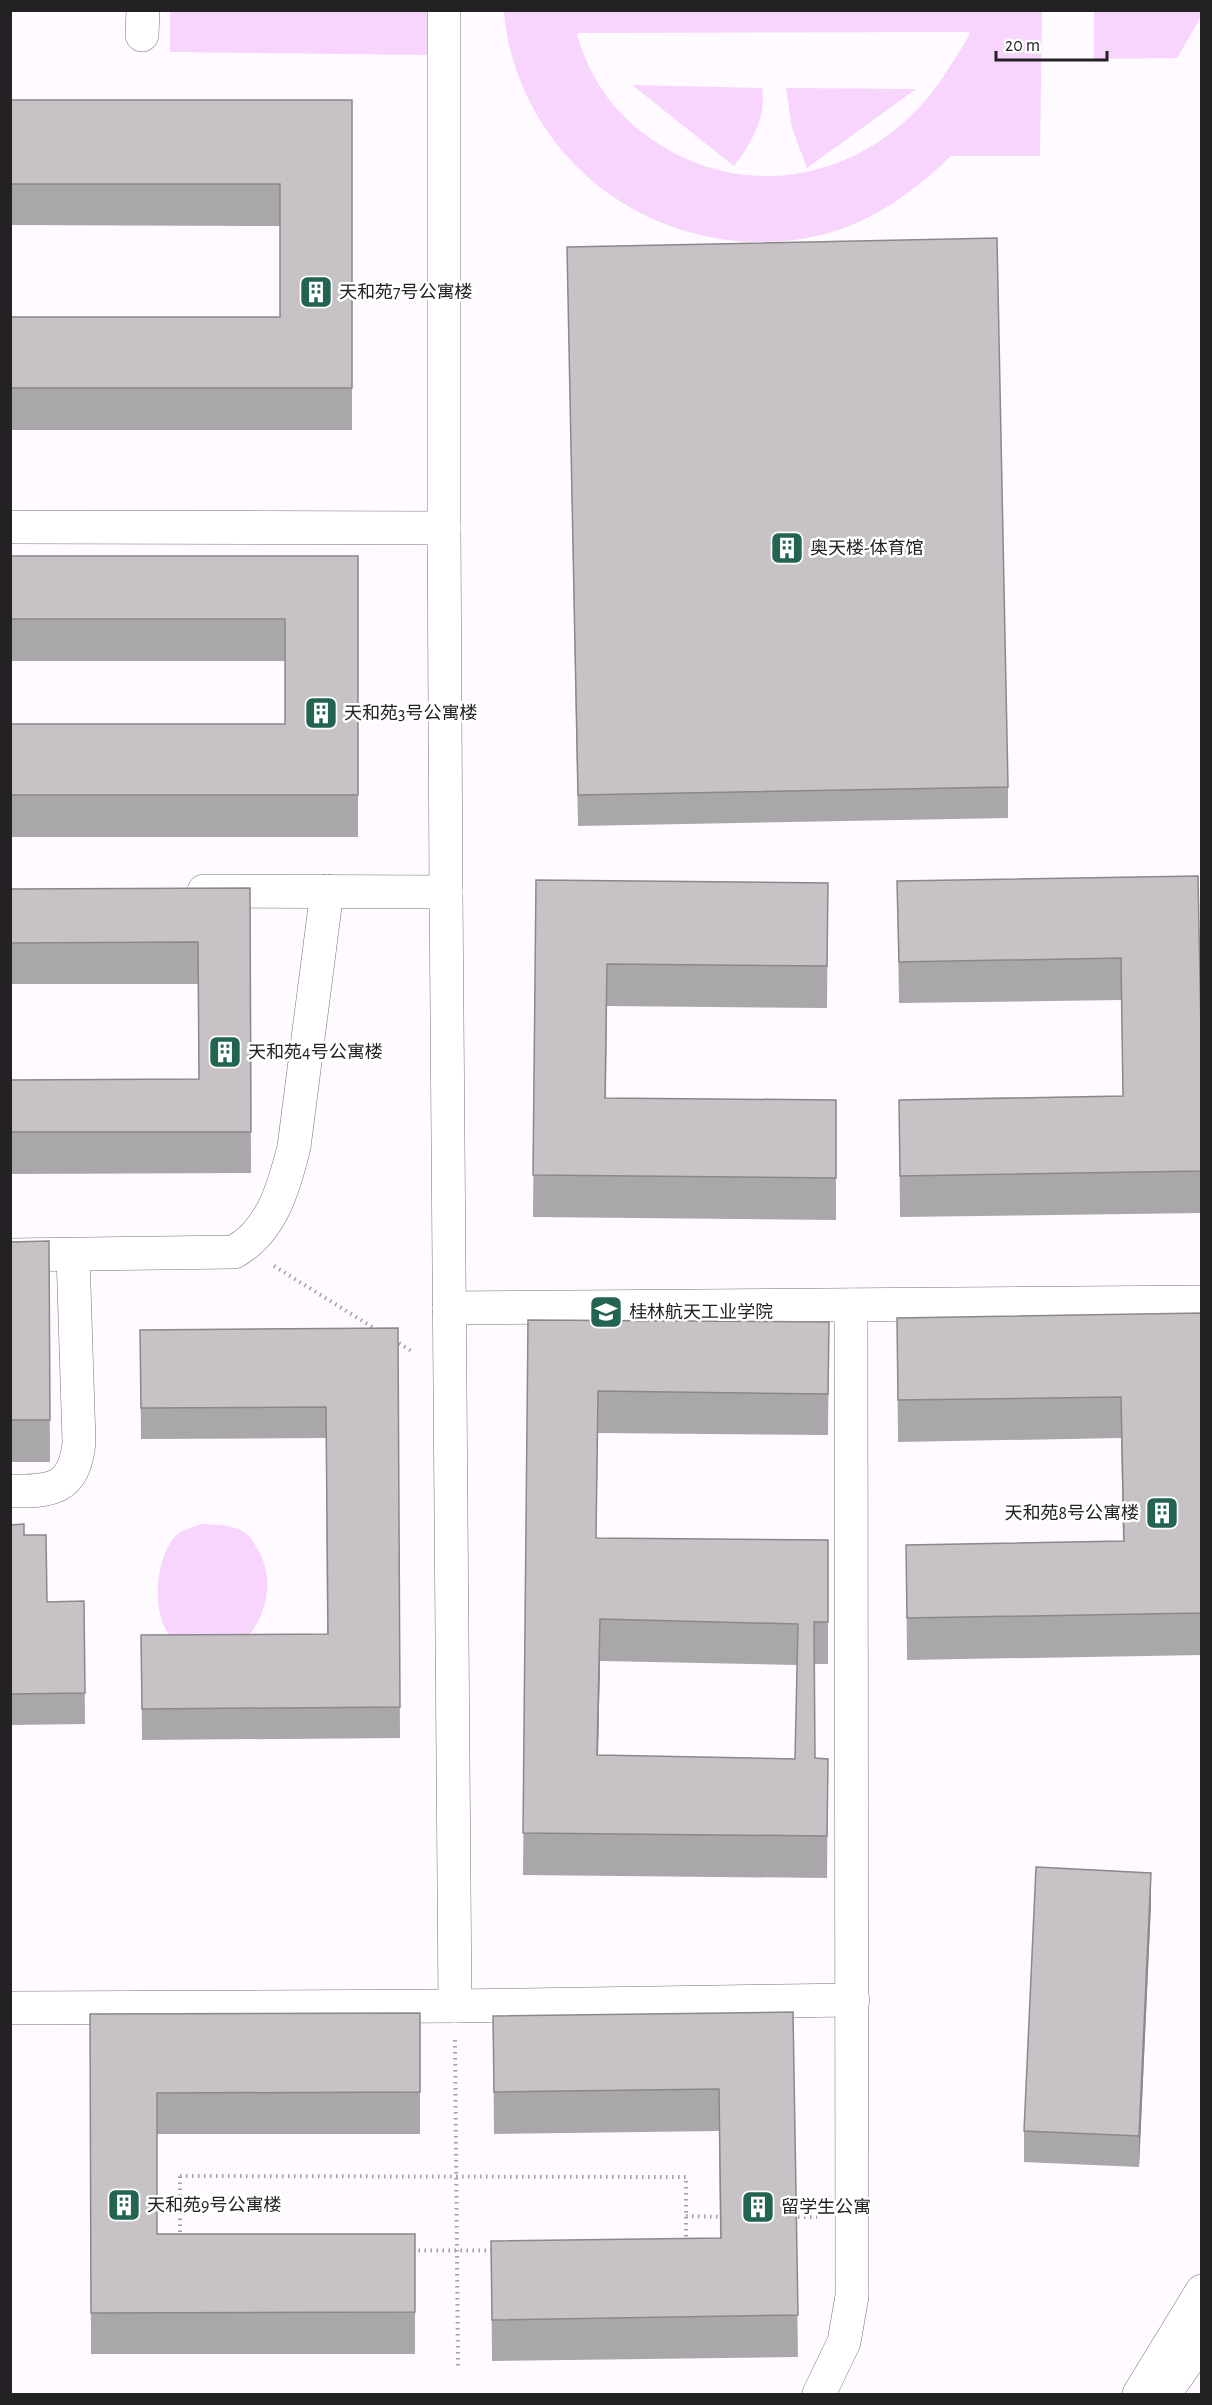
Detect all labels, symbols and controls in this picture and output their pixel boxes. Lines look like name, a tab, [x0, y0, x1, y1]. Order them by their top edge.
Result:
scale bar	[996, 24, 1107, 62]
text: 20 m	[1005, 37, 1040, 55]
building icon: 天和苑7号公寓楼	[298, 274, 334, 310]
place label: 天和苑7号公寓楼	[339, 282, 473, 302]
building icon: 奥天楼-体育馆	[769, 530, 805, 566]
place label: 奥天楼-体育馆	[810, 538, 924, 558]
building icon: 天和苑3号公寓楼	[303, 695, 339, 731]
place label: 天和苑3号公寓楼	[344, 703, 477, 723]
building icon: 天和苑4号公寓楼	[207, 1034, 243, 1070]
place label: 天和苑4号公寓楼	[248, 1042, 383, 1062]
school or university icon: 桂林航天工业学院	[588, 1294, 624, 1330]
place label: 桂林航天工业学院	[629, 1302, 773, 1322]
building icon: 天和苑8号公寓楼	[1144, 1495, 1180, 1531]
place label: 天和苑8号公寓楼	[1004, 1503, 1139, 1523]
building icon: 天和苑9号公寓楼	[106, 2187, 142, 2223]
building icon: 留学生公寓	[740, 2189, 776, 2225]
place label: 天和苑9号公寓楼	[147, 2195, 281, 2215]
place label: 留学生公寓	[781, 2197, 871, 2217]

